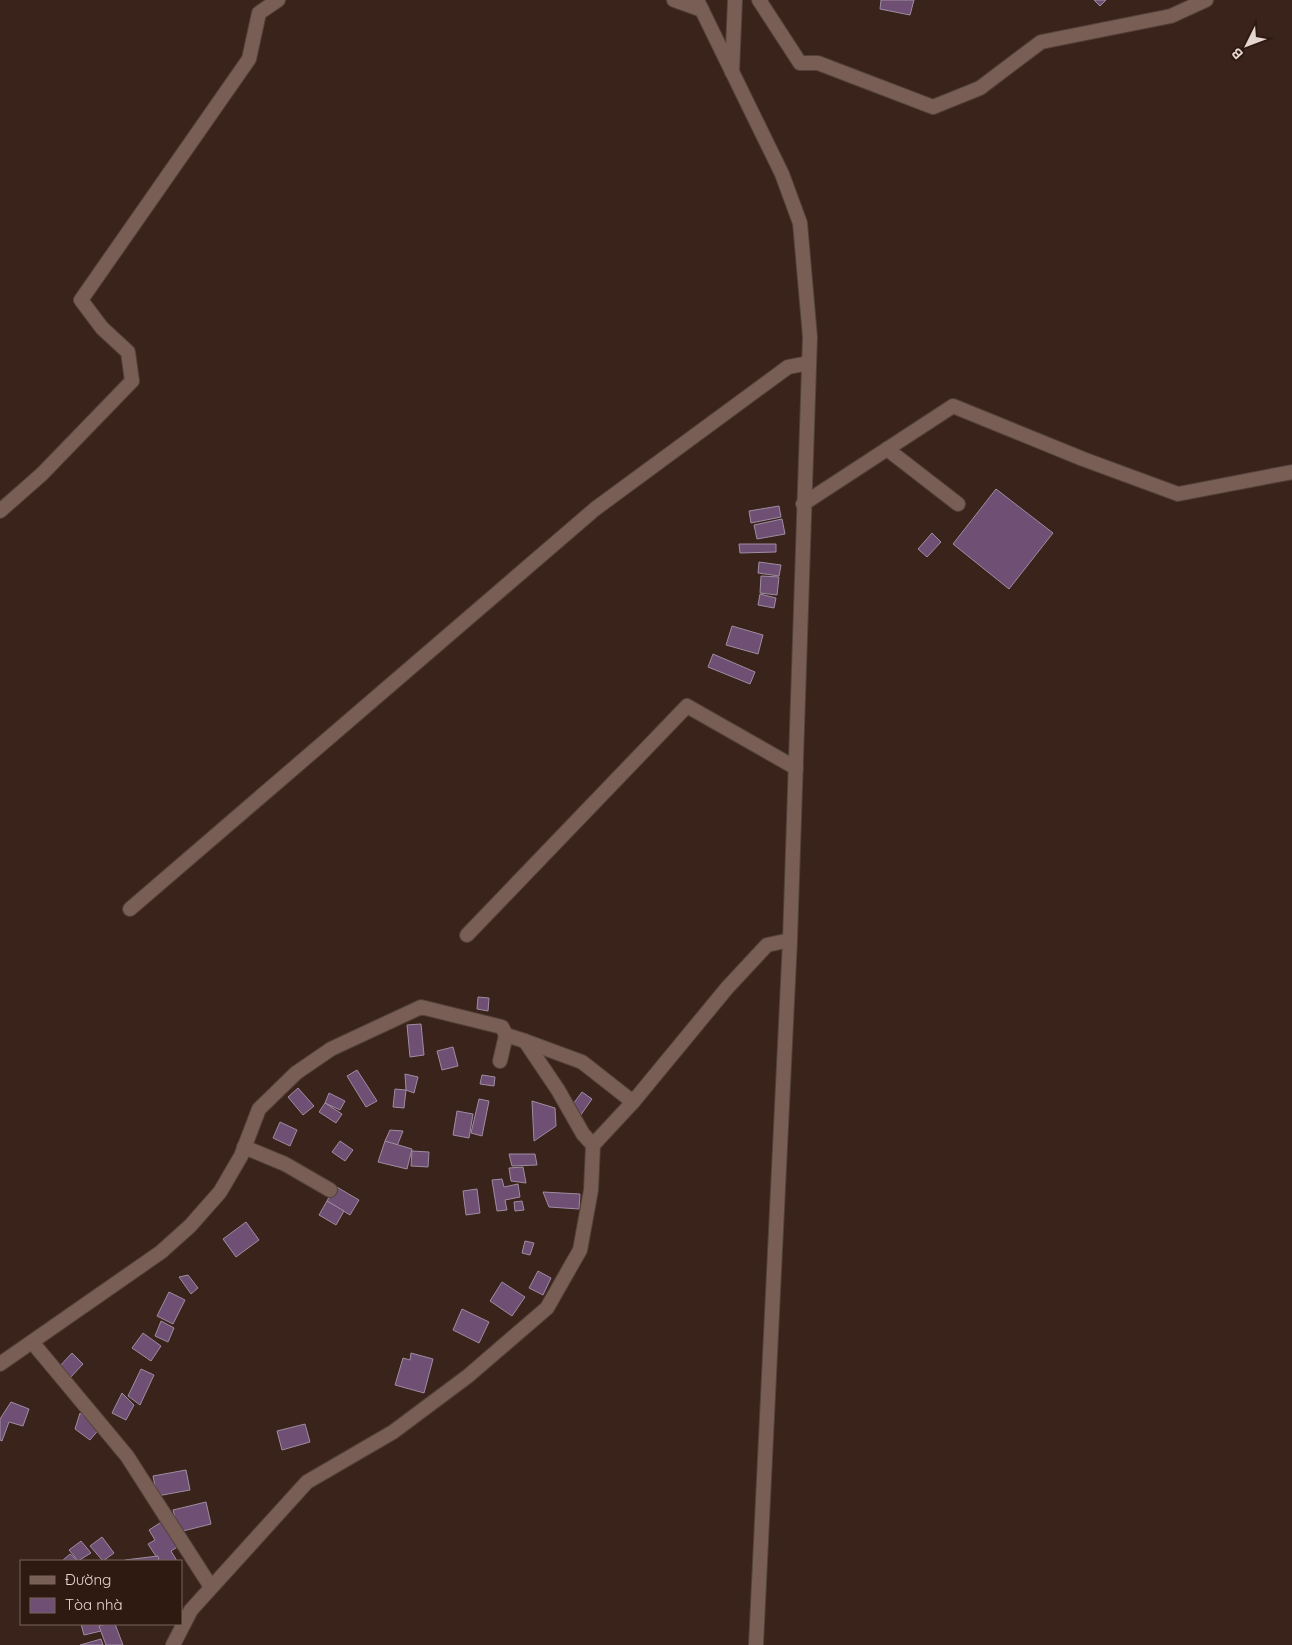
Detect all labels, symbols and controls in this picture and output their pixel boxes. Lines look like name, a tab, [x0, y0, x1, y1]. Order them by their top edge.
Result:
north arrow	[1222, 20, 1272, 70]
text: B	[1228, 44, 1247, 63]
legend	[20, 1560, 182, 1625]
text: Đường	[65, 1570, 111, 1589]
text: Tòa nhà	[65, 1595, 123, 1614]

